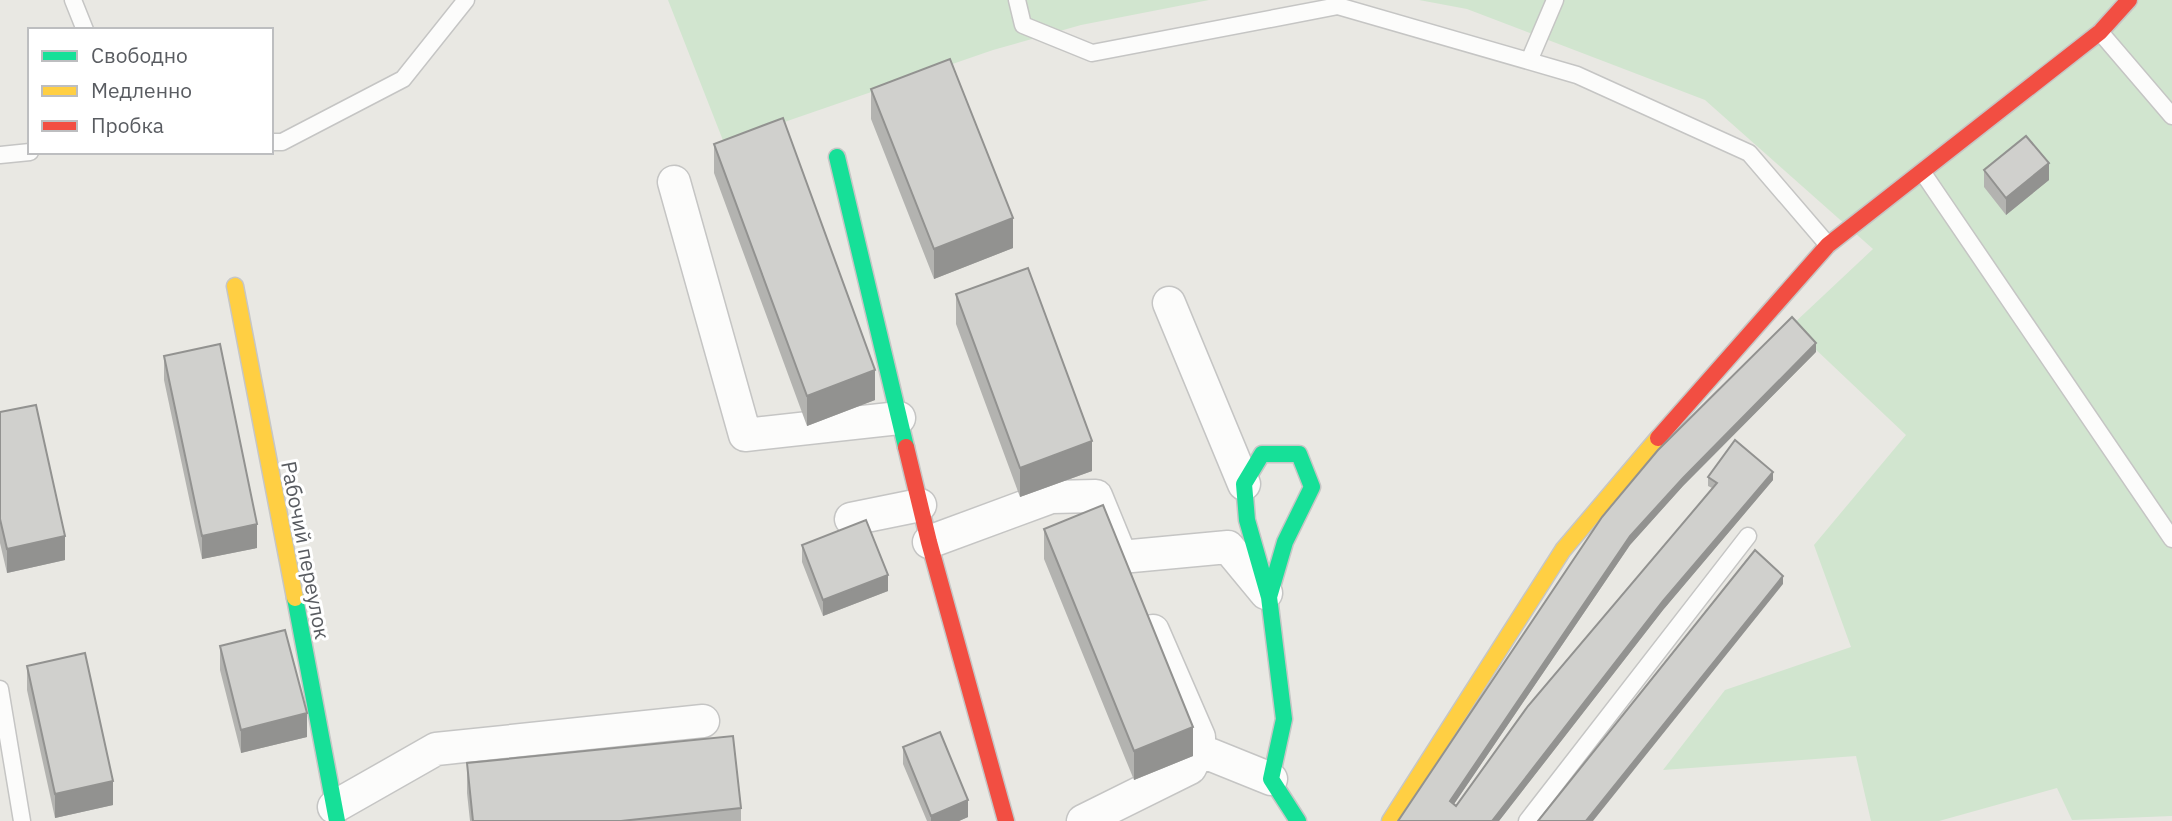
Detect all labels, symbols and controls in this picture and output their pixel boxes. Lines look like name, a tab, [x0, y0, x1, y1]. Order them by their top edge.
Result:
legend	[28, 28, 273, 154]
text: Свободно	[91, 41, 188, 69]
text: Медленно	[91, 76, 192, 104]
text: Пробка	[91, 111, 164, 139]
street label: Рабочий переулок	[275, 459, 337, 641]

